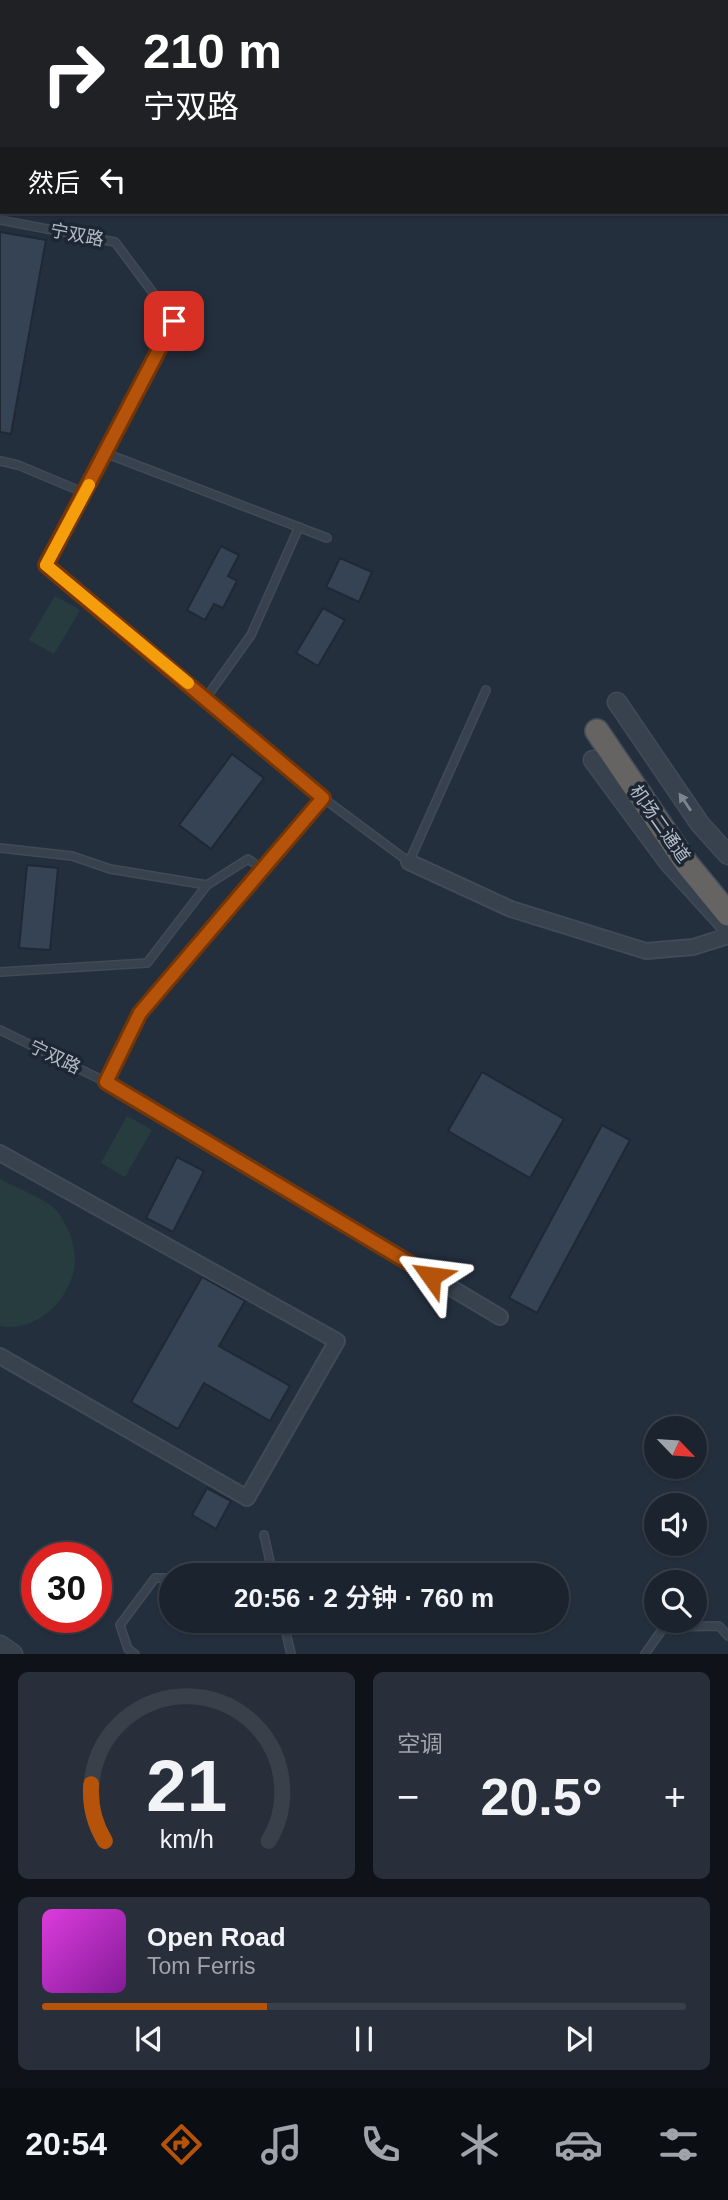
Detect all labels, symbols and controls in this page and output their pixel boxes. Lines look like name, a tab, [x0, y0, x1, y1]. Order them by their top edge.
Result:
text: 210 m	[143, 24, 282, 78]
icon: right	[28, 28, 119, 119]
text: 宁双路	[143, 89, 239, 125]
icon: left	[94, 161, 132, 199]
text: 然后	[28, 168, 80, 198]
street label: 宁双路	[49, 220, 105, 250]
pin	[144, 291, 204, 351]
icon: arrive	[155, 302, 193, 340]
street label: 机场二通道	[626, 781, 694, 867]
one-way arrow	[679, 792, 692, 812]
street label: 宁双路	[26, 1036, 84, 1078]
position arrow	[394, 1239, 468, 1313]
north arrow	[644, 1416, 707, 1479]
map controls	[644, 1416, 707, 1633]
button: sound	[644, 1493, 707, 1556]
speed limit sign: 30	[21, 1542, 112, 1633]
button: search	[644, 1570, 707, 1633]
text: 20:56 · 2 分钟 · 760 m	[234, 1583, 494, 1613]
text: 空调	[397, 1731, 443, 1757]
text: 21	[146, 1746, 227, 1827]
text: 20.5°	[480, 1768, 603, 1826]
text: −	[397, 1776, 419, 1818]
text: +	[664, 1776, 686, 1818]
text: km/h	[159, 1825, 214, 1853]
text: Open Road	[147, 1922, 286, 1952]
text: Tom Ferris	[147, 1953, 256, 1979]
icon: previous	[130, 2020, 168, 2058]
icon: pause	[345, 2020, 383, 2058]
icon: next	[560, 2020, 598, 2058]
icon: directions	[157, 2120, 206, 2169]
icon: music	[257, 2120, 306, 2169]
icon: phone	[356, 2120, 405, 2169]
icon: climate	[455, 2120, 504, 2169]
icon: car	[554, 2120, 603, 2169]
icon: filters	[654, 2120, 703, 2169]
text: 20:54	[25, 2126, 107, 2162]

